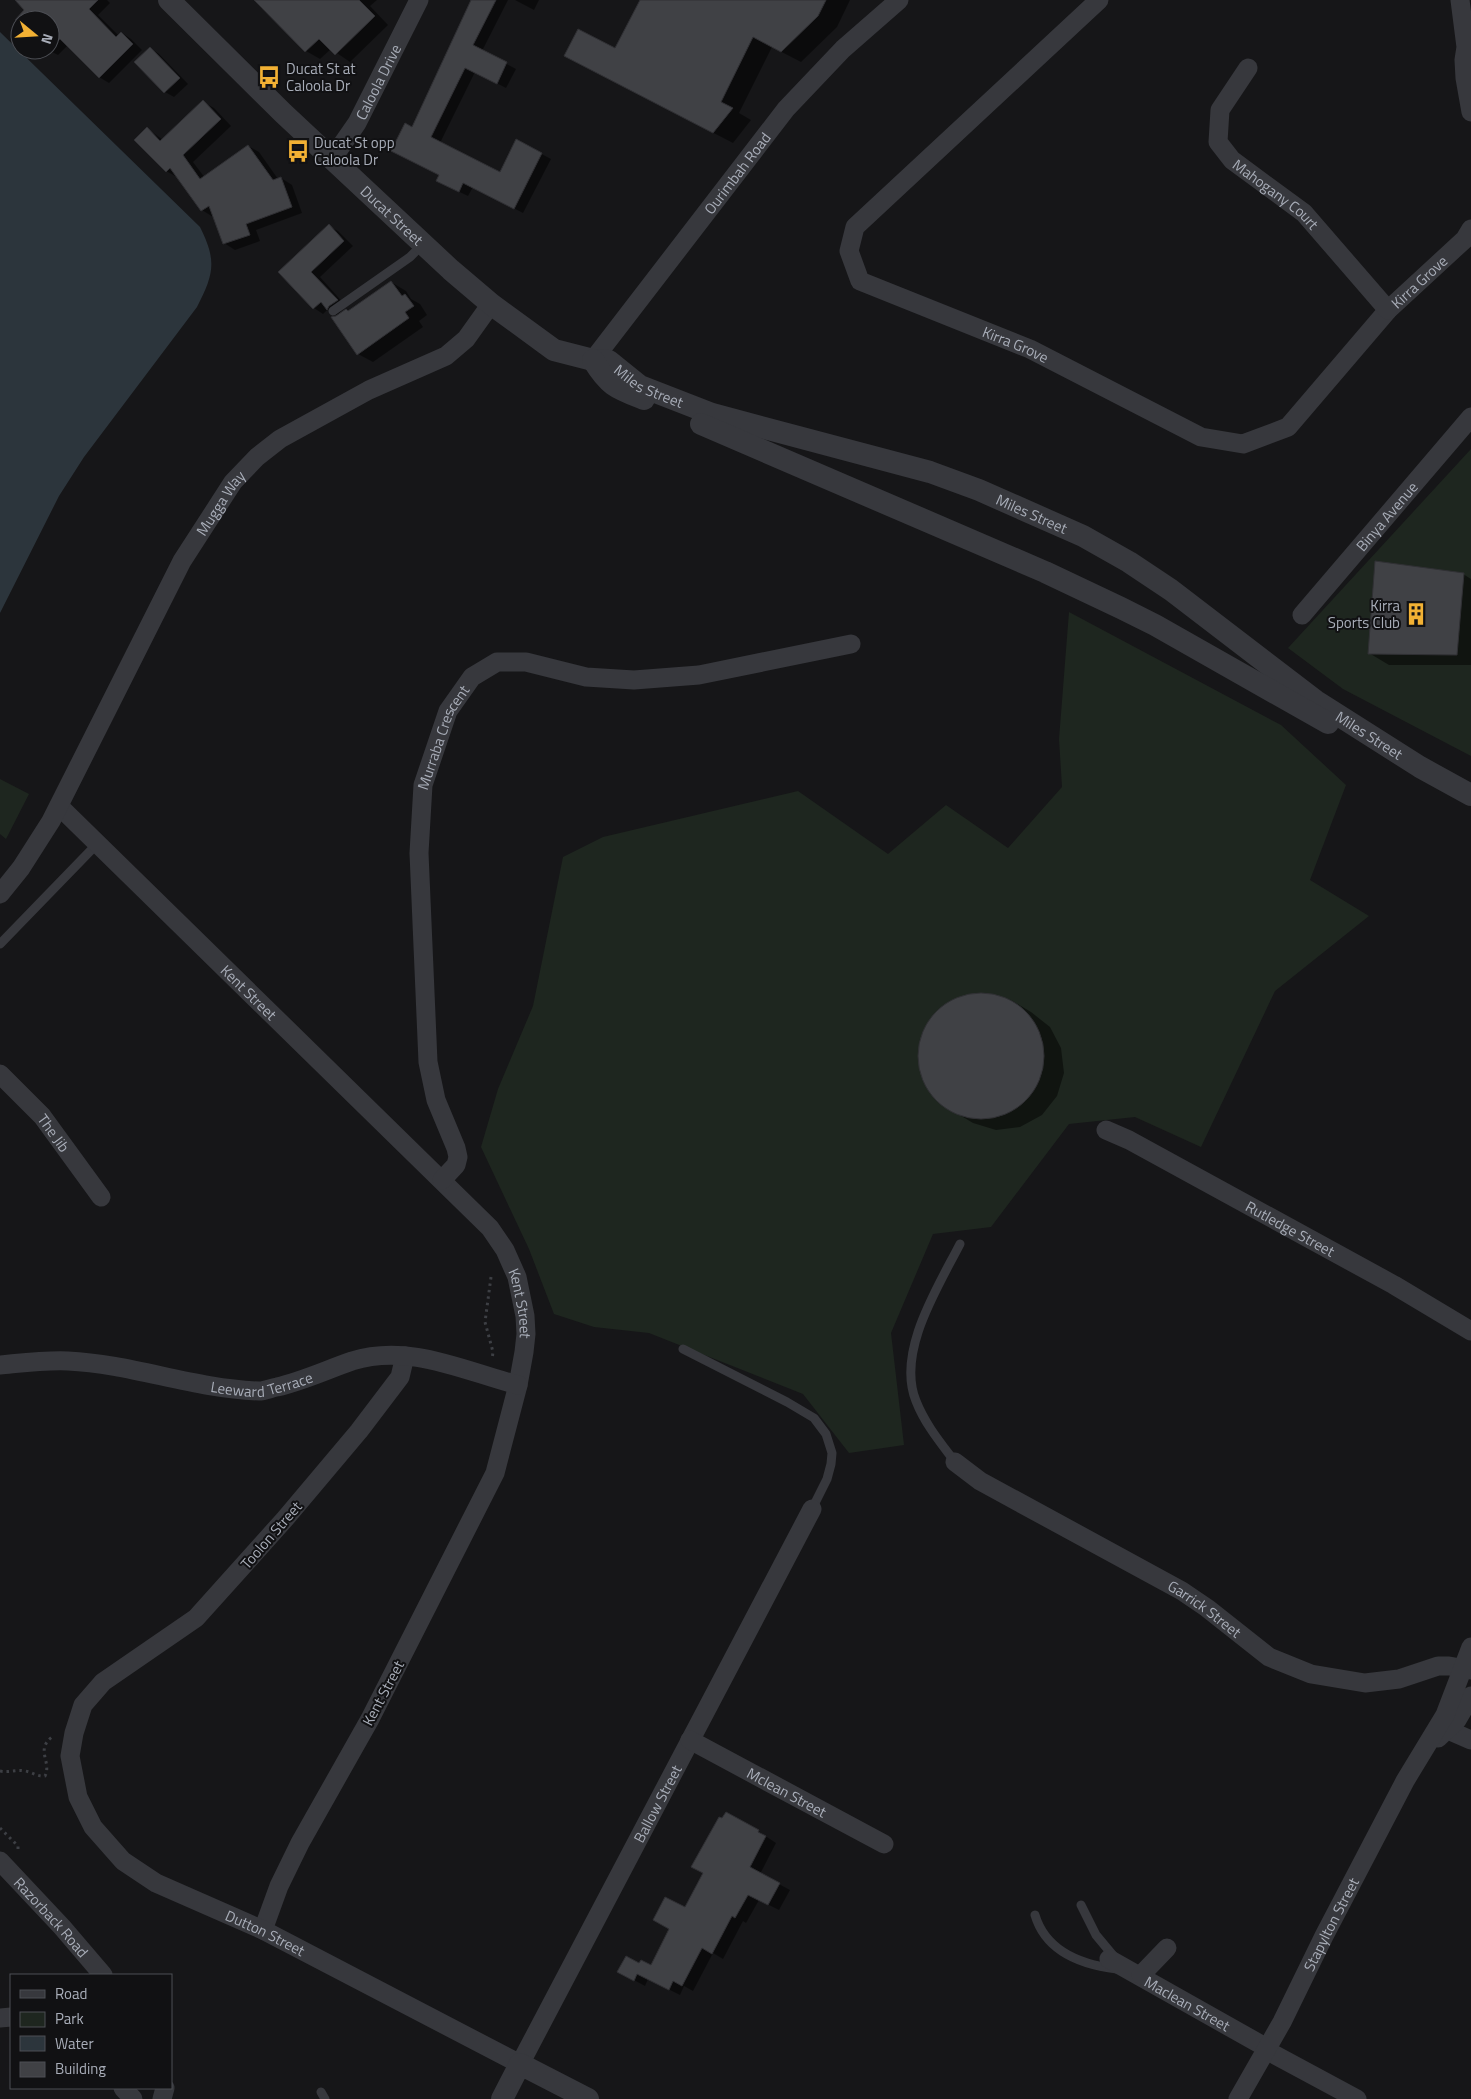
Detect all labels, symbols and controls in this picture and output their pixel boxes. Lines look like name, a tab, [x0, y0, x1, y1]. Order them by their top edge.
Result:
north arrow	[10, 10, 60, 60]
text: N	[36, 31, 59, 47]
street label: Caloola Drive	[349, 40, 407, 124]
place label: Ducat St at Caloola Dr	[286, 57, 356, 97]
bus stop icon: Ducat St at Caloola Dr	[256, 64, 282, 90]
street label: Ourimbah Road	[698, 127, 776, 219]
place label: Ducat St opp Caloola Dr	[314, 131, 395, 171]
bus stop icon: Ducat St opp Caloola Dr	[285, 138, 311, 164]
street label: Mahogany Court	[1228, 153, 1325, 235]
street label: Ducat Street	[356, 180, 429, 251]
street label: Kirra Grove	[1385, 249, 1452, 314]
street label: Kirra Grove	[979, 320, 1053, 368]
street label: Miles Street	[609, 358, 688, 414]
street label: Mugga Way	[190, 465, 250, 540]
street label: Binya Avenue	[1350, 476, 1423, 556]
street label: Miles Street	[993, 488, 1072, 540]
place label: Kirra Sports Club	[1328, 594, 1400, 634]
building icon: Kirra Sports Club	[1403, 601, 1429, 627]
street label: Murraba Crescent	[411, 679, 475, 793]
street label: Miles Street	[1331, 705, 1408, 765]
street label: Kent Street	[216, 959, 283, 1026]
street label: The Jib	[32, 1109, 76, 1157]
street label: Rutledge Street	[1242, 1195, 1340, 1262]
street label: Kent Street	[503, 1264, 538, 1340]
street label: Leeward Terrace	[209, 1365, 316, 1403]
street label: Toolon Street	[235, 1495, 308, 1574]
street label: Garrick Street	[1164, 1574, 1247, 1643]
street label: Kent Street	[356, 1656, 410, 1730]
street label: Ballow Street	[627, 1760, 687, 1846]
street label: Mclean Street	[743, 1761, 832, 1823]
street label: Razorback Road	[9, 1871, 94, 1962]
street label: Stapylton Street	[1297, 1873, 1365, 1975]
street label: Dutton Street	[222, 1903, 310, 1962]
street label: Maclean Street	[1140, 1970, 1235, 2037]
legend	[10, 1974, 172, 2089]
text: Road	[55, 1982, 87, 2005]
text: Park	[55, 2007, 84, 2030]
text: Water	[55, 2032, 94, 2055]
text: Building	[55, 2057, 106, 2080]

